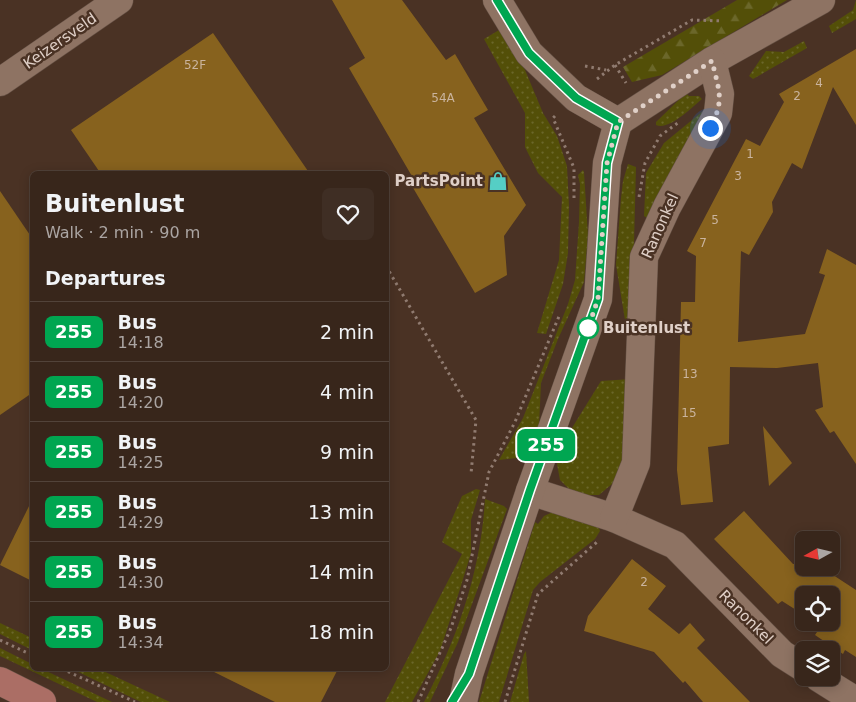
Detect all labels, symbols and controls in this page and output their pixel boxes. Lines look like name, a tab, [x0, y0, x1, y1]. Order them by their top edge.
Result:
street label: Keizersveld	[20, 9, 100, 73]
house number: 52F	[184, 58, 206, 72]
house number: 4	[815, 76, 823, 90]
house number: 2	[793, 89, 801, 103]
house number: 54A	[431, 91, 456, 105]
your location	[698, 116, 723, 141]
house number: 1	[746, 147, 754, 161]
house number: 3	[734, 169, 742, 183]
shop icon: PartsPoint	[487, 170, 509, 192]
place label: PartsPoint	[395, 172, 483, 190]
button: heart	[322, 188, 374, 240]
text: Buitenlust	[45, 190, 185, 218]
street label: Ranonkel	[638, 191, 682, 261]
house number: 5	[711, 213, 719, 227]
text: Walk · 2 min · 90 m	[45, 223, 200, 242]
house number: 7	[699, 236, 707, 250]
text: Departures	[45, 267, 166, 289]
text: Bus	[118, 311, 157, 333]
marker: Buitenlust	[577, 317, 599, 339]
place label: Buitenlust	[603, 319, 690, 337]
text: 255	[55, 321, 93, 342]
text: 2 min	[320, 321, 374, 343]
text: 14:18	[118, 333, 164, 352]
house number: 13	[682, 367, 698, 381]
text: Bus	[118, 371, 157, 393]
text: 255	[55, 381, 93, 402]
text: 4 min	[320, 381, 374, 403]
text: 14:20	[118, 393, 164, 412]
house number: 15	[681, 406, 697, 420]
line badge: 255	[517, 429, 575, 461]
text: Bus	[118, 431, 157, 453]
text: 255	[527, 434, 565, 455]
text: 255	[55, 441, 93, 462]
text: 9 min	[320, 441, 374, 463]
text: 14:25	[118, 453, 164, 472]
text: Bus	[118, 491, 157, 513]
text: 255	[55, 501, 93, 522]
text: 13 min	[308, 501, 374, 523]
text: 14:29	[118, 513, 164, 532]
north arrow	[795, 531, 840, 576]
map controls	[795, 531, 840, 686]
text: Bus	[118, 551, 157, 573]
text: 255	[55, 561, 93, 582]
text: 14 min	[308, 561, 374, 583]
text: 14:30	[118, 573, 164, 592]
house number: 2	[640, 575, 648, 589]
street label: Ranonkel	[715, 586, 777, 648]
button: locate	[795, 586, 840, 631]
text: Bus	[118, 611, 157, 633]
text: 255	[55, 621, 93, 642]
text: 18 min	[308, 621, 374, 643]
text: 14:34	[118, 633, 164, 652]
button: layers	[795, 641, 840, 686]

